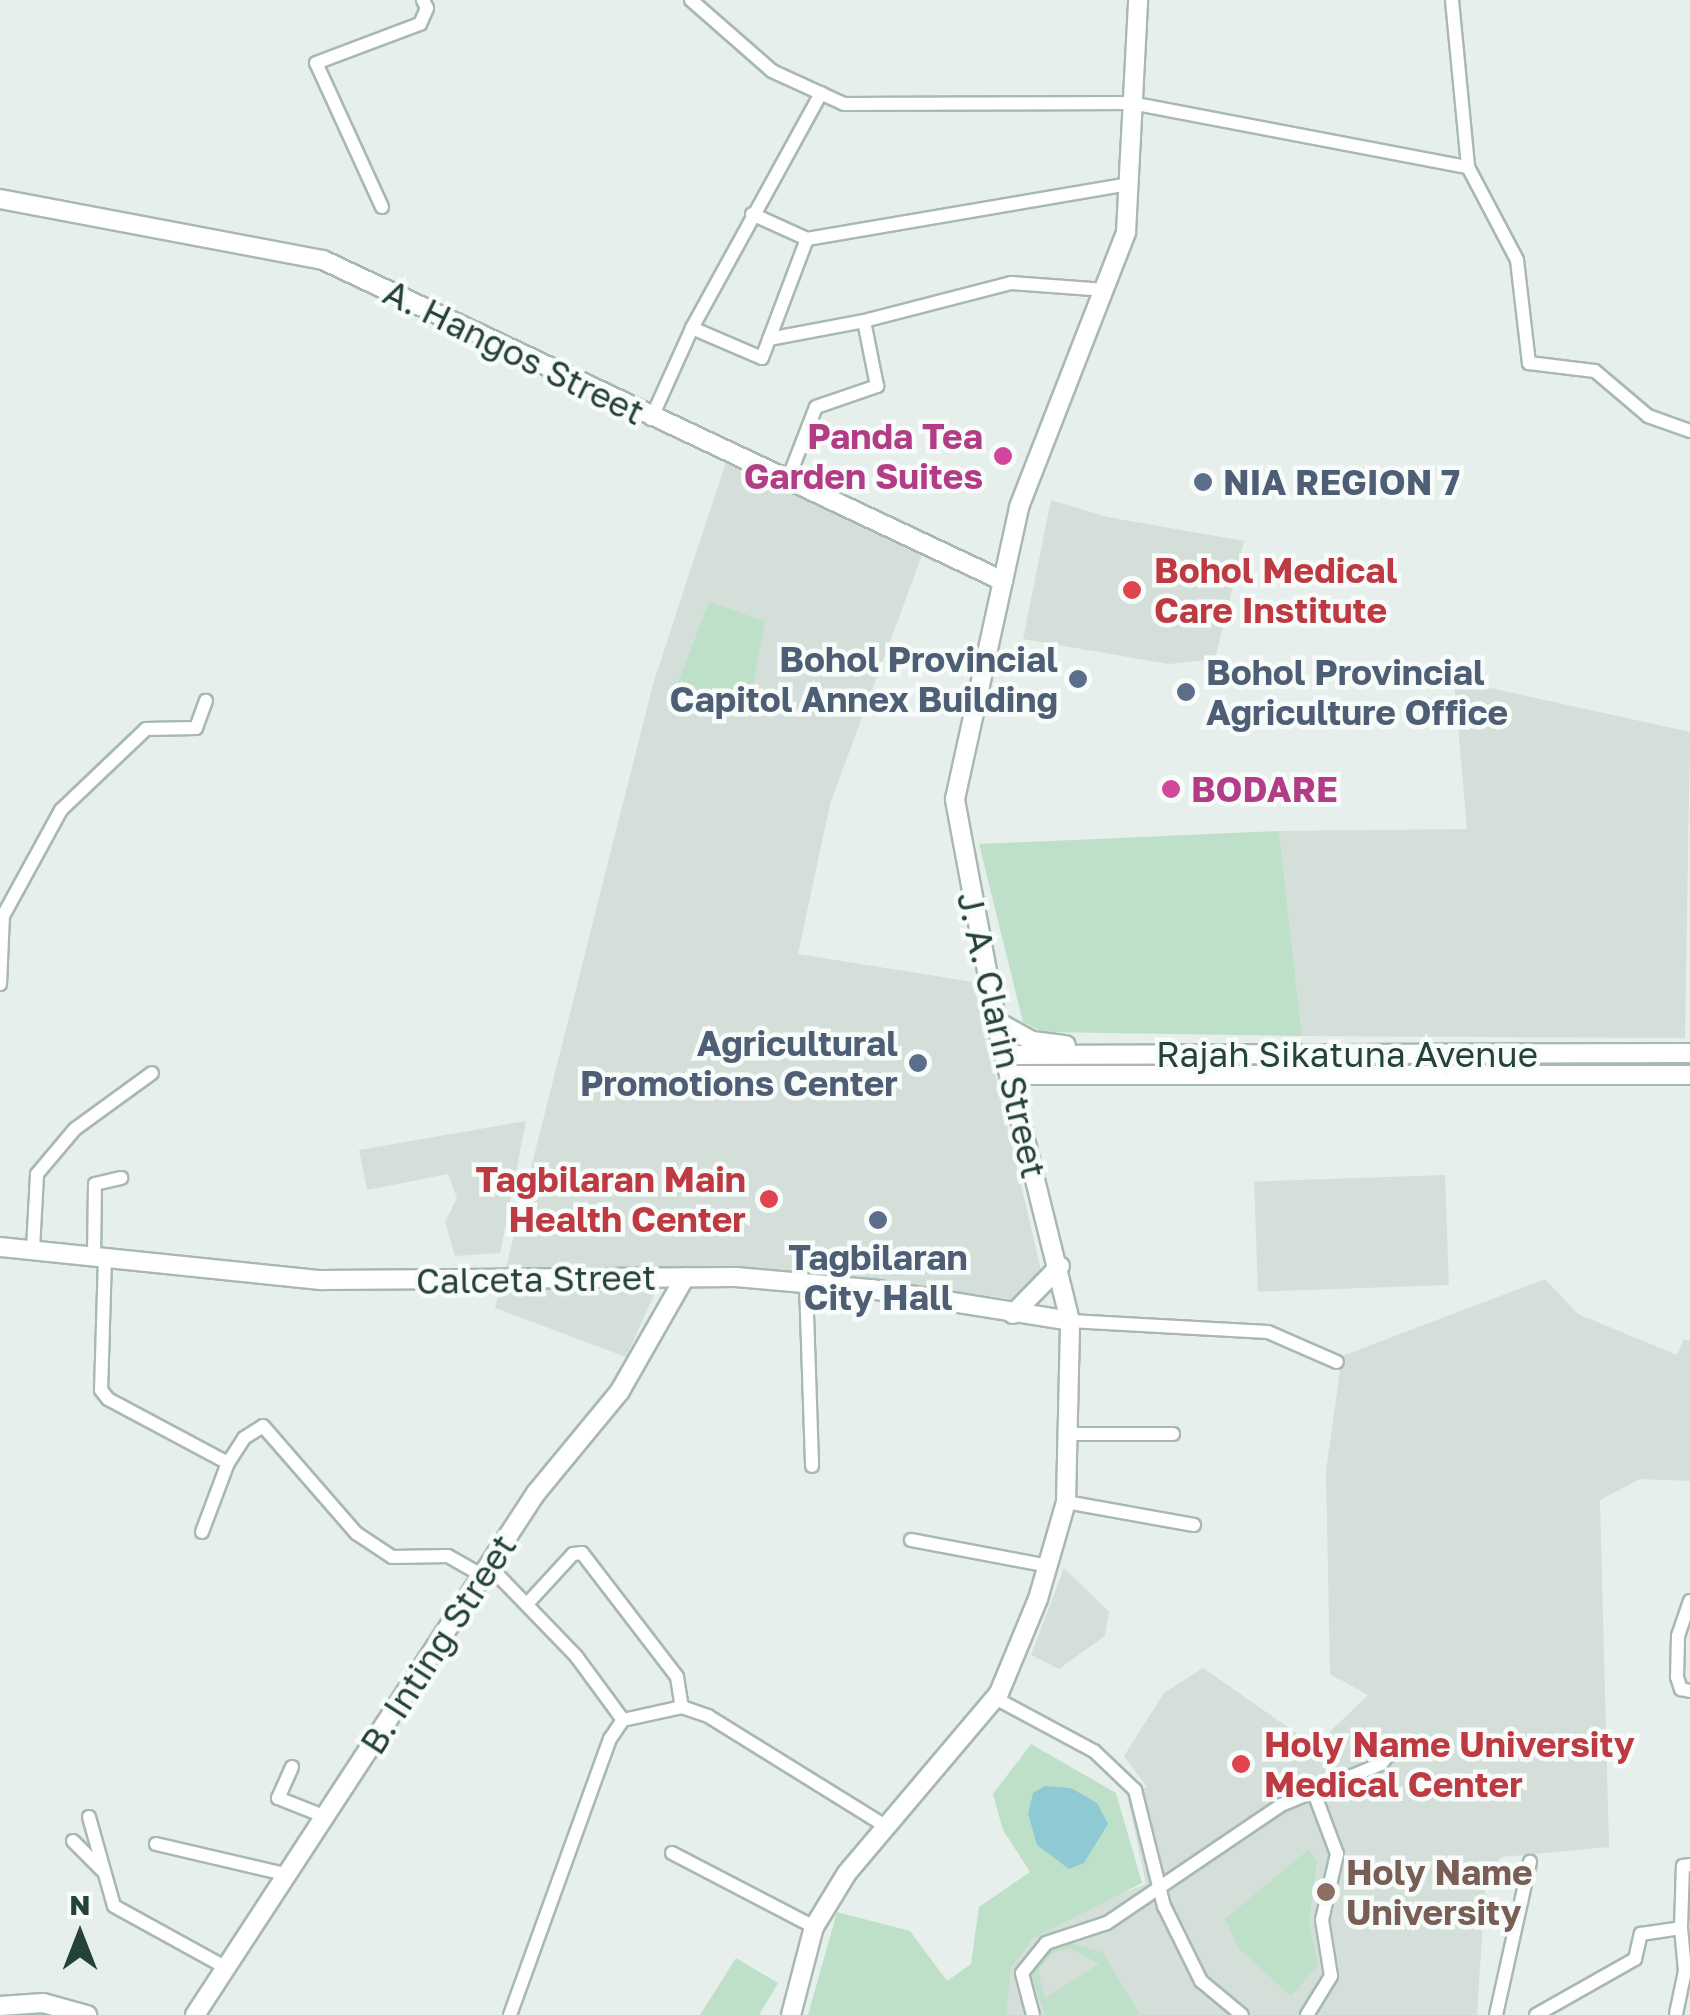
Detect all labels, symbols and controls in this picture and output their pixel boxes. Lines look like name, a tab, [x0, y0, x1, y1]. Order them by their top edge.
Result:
street label: A. Hangos Street	[377, 271, 651, 433]
place label: Panda Tea Garden Suites	[744, 415, 983, 497]
marker: Panda Tea Garden Suites	[992, 445, 1014, 467]
place label: NIA REGION 7	[1223, 461, 1460, 503]
marker: NIA REGION 7	[1192, 471, 1214, 493]
place label: Bohol Medical Care Institute	[1154, 549, 1397, 631]
marker: Bohol Medical Care Institute	[1119, 577, 1145, 603]
place label: Bohol Provincial Capitol Annex Building	[670, 638, 1058, 720]
place label: Bohol Provincial Agriculture Office	[1206, 651, 1508, 733]
marker: Bohol Provincial Capitol Annex Building	[1067, 668, 1089, 690]
marker: Bohol Provincial Agriculture Office	[1175, 681, 1197, 703]
place label: BODARE	[1191, 768, 1338, 810]
marker: BODARE	[1160, 778, 1182, 800]
street label: J. A. Clarin Street	[949, 888, 1055, 1182]
place label: Agricultural Promotions Center	[580, 1022, 898, 1104]
street label: Rajah Sikatuna Avenue	[1156, 1033, 1538, 1075]
marker: Agricultural Promotions Center	[907, 1052, 929, 1074]
place label: Tagbilaran Main Health Center	[476, 1158, 746, 1240]
marker: Tagbilaran Main Health Center	[756, 1186, 782, 1212]
marker: Tagbilaran City Hall	[867, 1209, 889, 1231]
place label: Tagbilaran City Hall	[788, 1236, 968, 1318]
street label: Calceta Street	[416, 1256, 656, 1302]
street label: B. Inting Street	[351, 1526, 525, 1762]
place label: Holy Name University Medical Center	[1264, 1723, 1635, 1805]
marker: Holy Name University Medical Center	[1228, 1751, 1254, 1777]
place label: Holy Name University	[1346, 1851, 1533, 1933]
marker: Holy Name University	[1315, 1881, 1337, 1903]
north arrow	[30, 1885, 130, 1985]
text: N	[69, 1888, 91, 1921]

